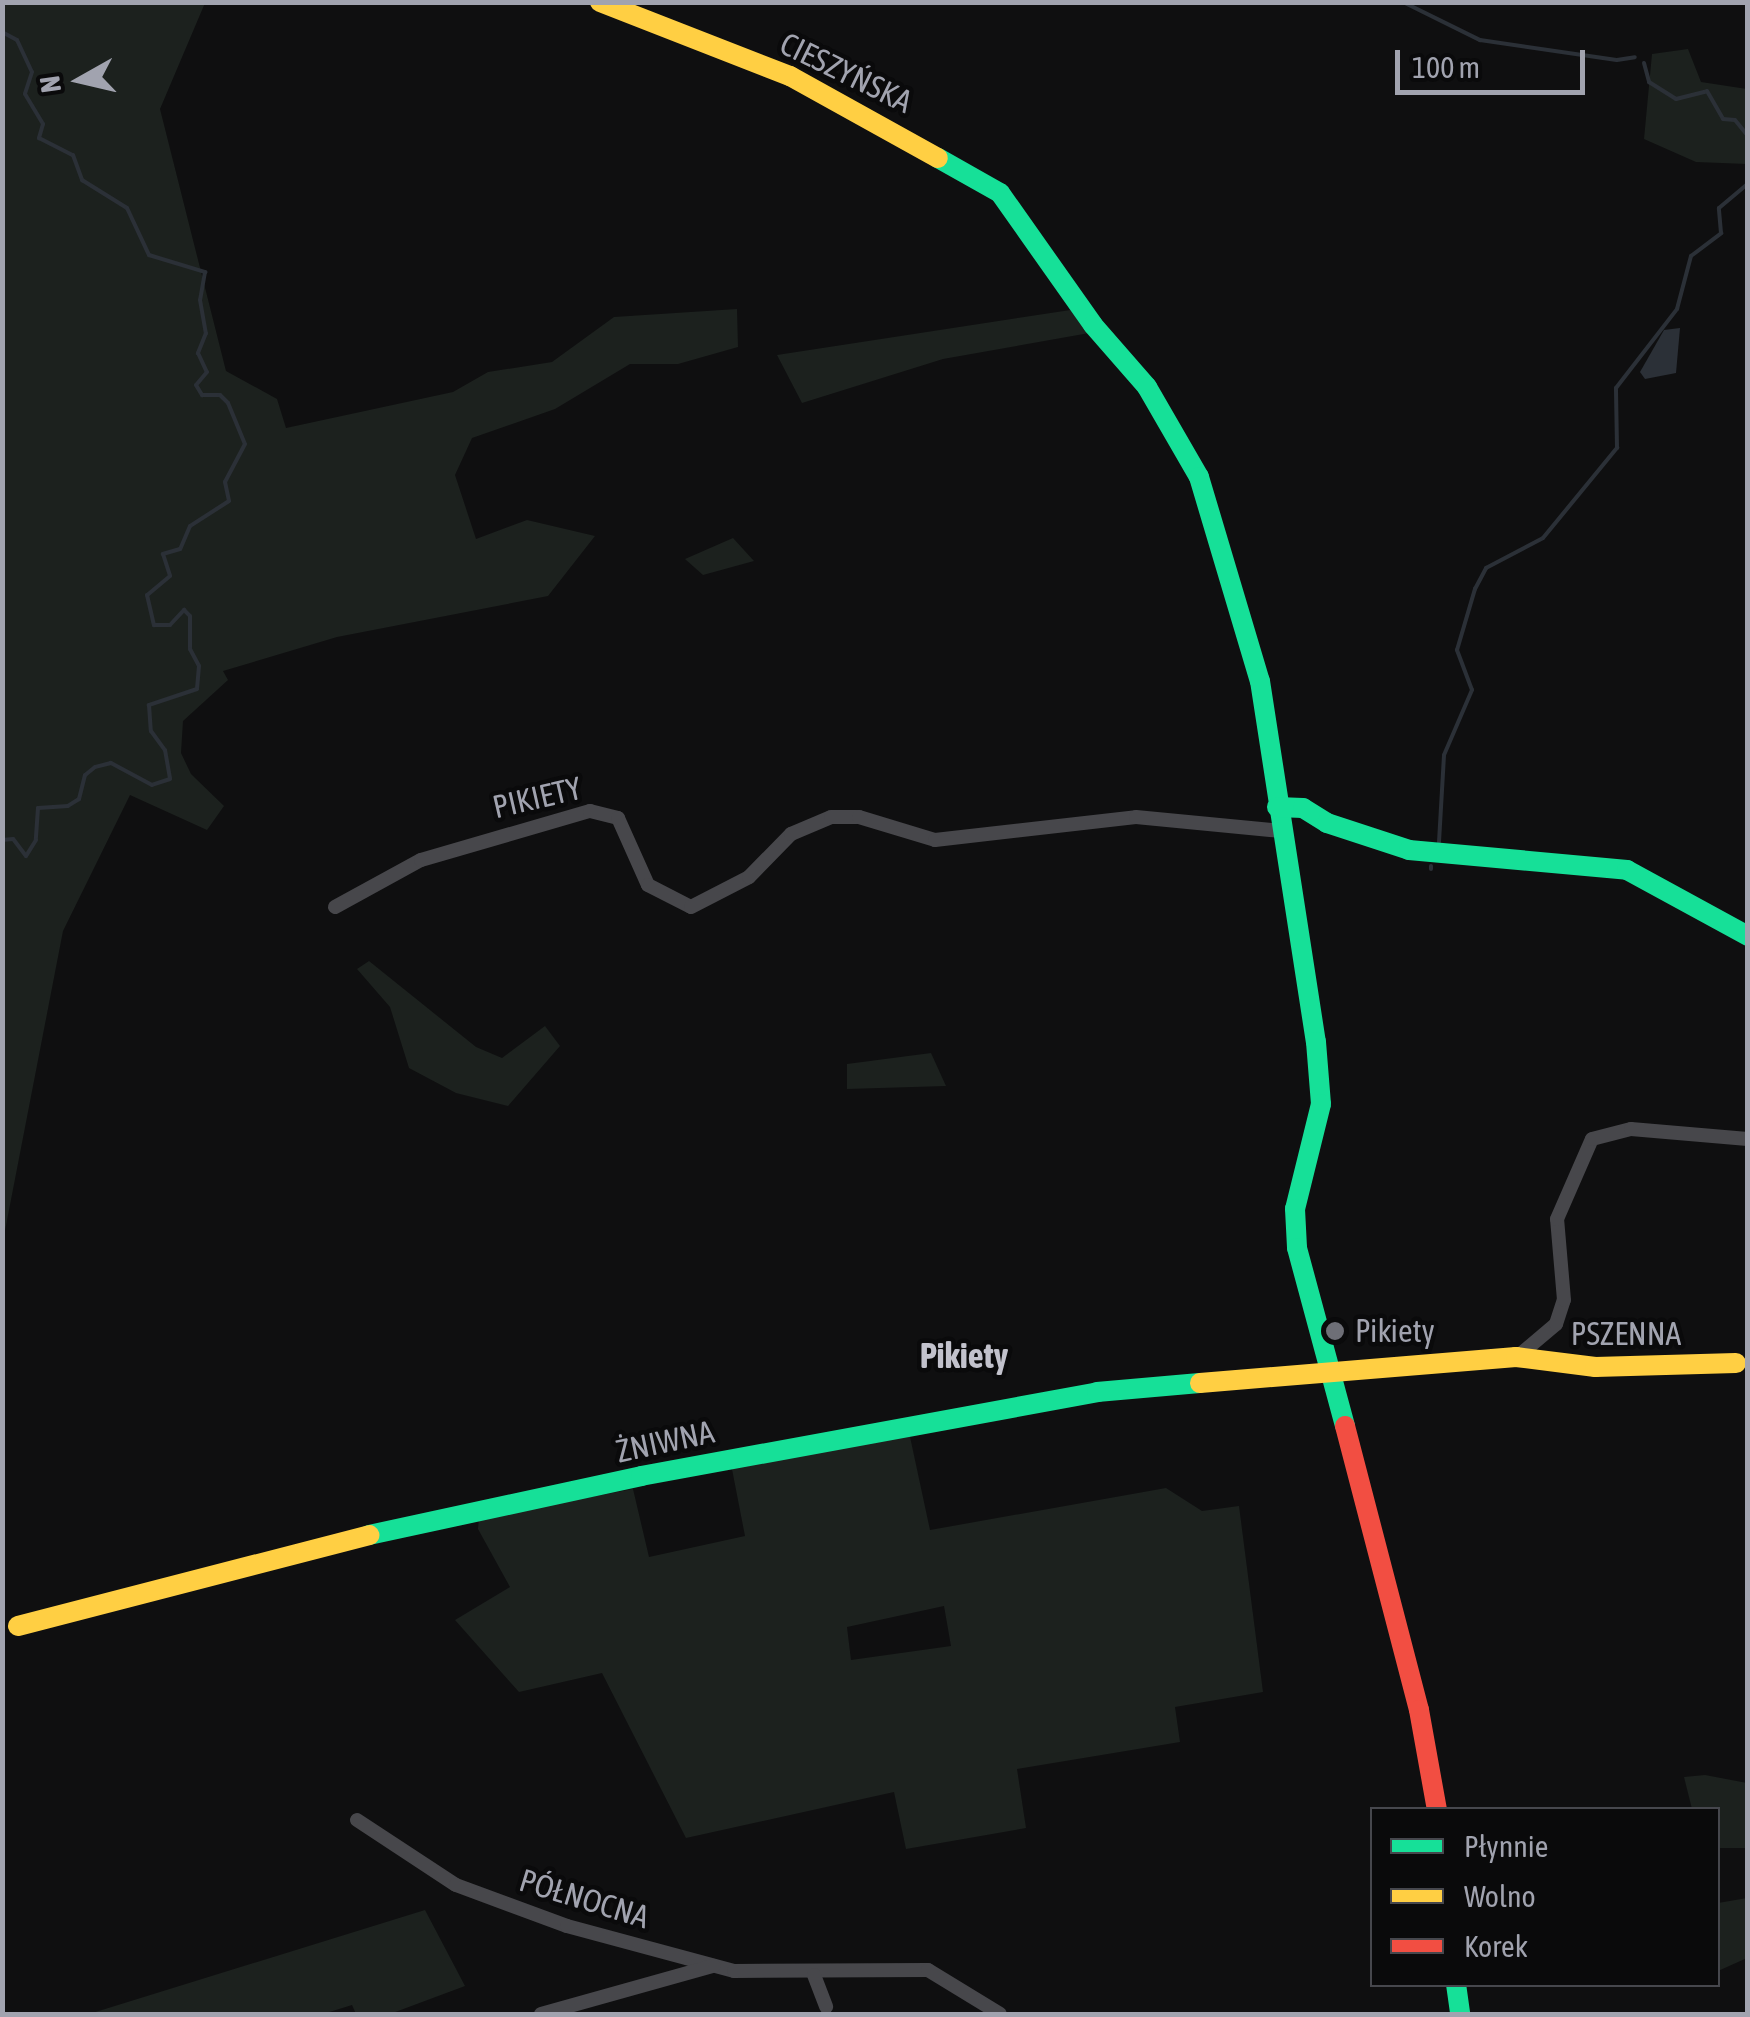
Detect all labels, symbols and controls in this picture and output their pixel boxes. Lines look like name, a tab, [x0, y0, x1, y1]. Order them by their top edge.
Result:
street label: CIESZYŃSKA	[774, 25, 918, 121]
north arrow	[30, 30, 130, 130]
scale bar	[1400, 30, 1590, 92]
text: 100 m	[1412, 50, 1480, 84]
text: N	[33, 74, 67, 95]
street label: PIKIETY	[489, 769, 585, 827]
place label: Pikiety	[1355, 1312, 1435, 1350]
street label: PSZENNA	[1571, 1315, 1681, 1353]
marker: Pikiety	[1324, 1320, 1346, 1342]
district label: Pikiety	[920, 1334, 1008, 1376]
street label: ŻNIWNA	[612, 1413, 718, 1471]
legend	[1370, 1807, 1720, 1987]
text: Płynnie	[1464, 1829, 1548, 1863]
street label: PÓŁNOCNA	[515, 1861, 653, 1937]
text: Wolno	[1464, 1879, 1536, 1913]
text: Korek	[1464, 1929, 1528, 1963]

